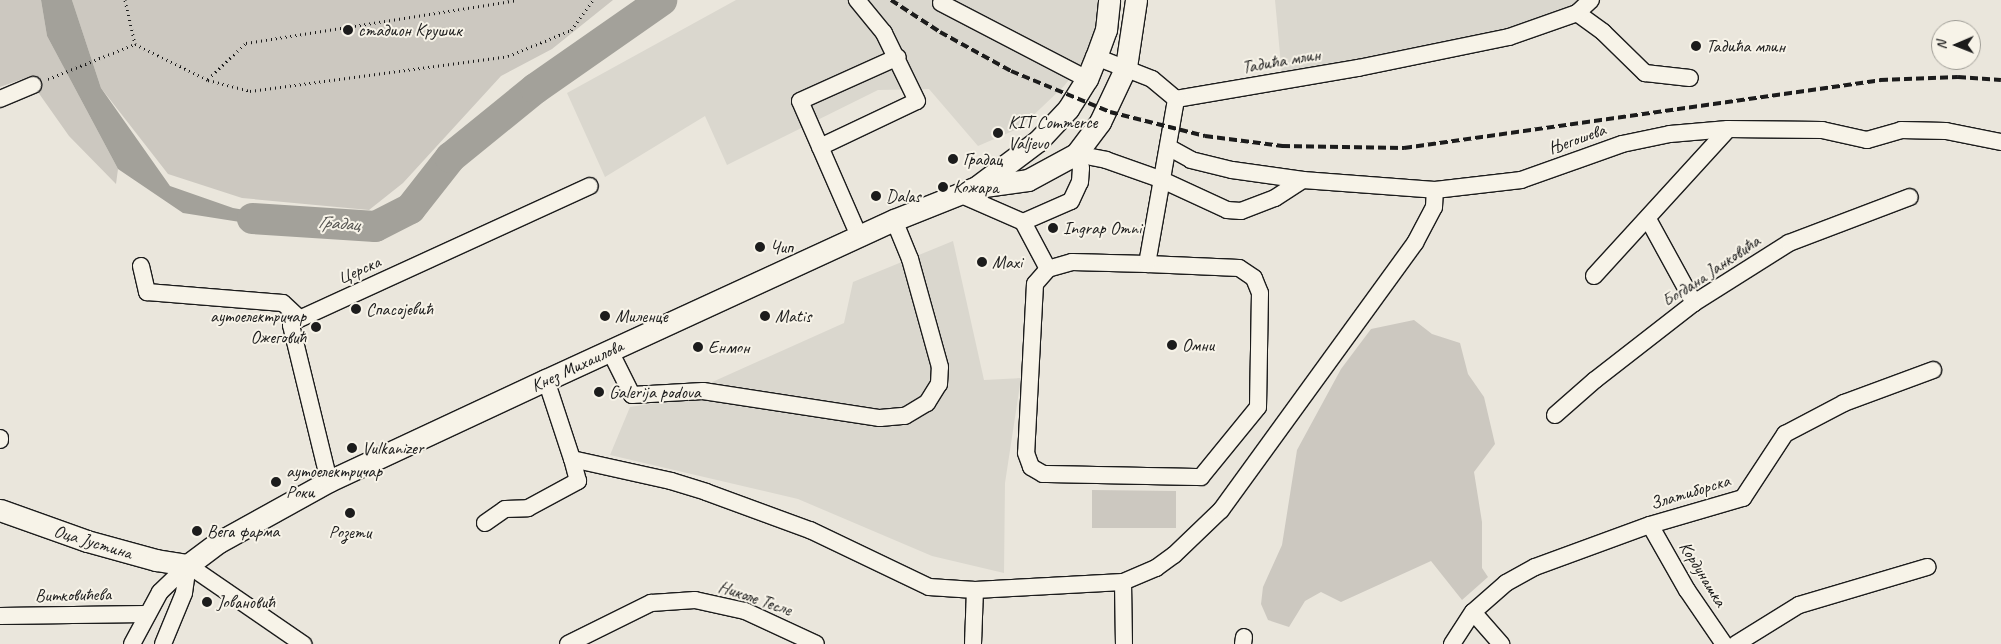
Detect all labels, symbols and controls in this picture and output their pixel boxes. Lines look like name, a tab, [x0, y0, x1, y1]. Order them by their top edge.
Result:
place label: стадион Крушик	[358, 19, 461, 41]
north arrow	[1931, 20, 1981, 70]
marker: стадион Крушик	[342, 24, 354, 36]
place label: Тадића млин	[1706, 35, 1784, 57]
marker: Тадића млин	[1690, 40, 1702, 52]
text: N	[1933, 41, 1950, 50]
street label: Тадића млин	[1241, 44, 1321, 78]
place label: KIT Commerce Valjevo	[1008, 112, 1097, 154]
street label: Његошева	[1545, 119, 1609, 159]
marker: KIT Commerce Valjevo	[992, 127, 1004, 139]
place label: Градац	[963, 148, 1002, 170]
marker: Градац	[947, 153, 959, 165]
place label: Кожара	[953, 176, 998, 198]
marker: Кожара	[937, 181, 949, 193]
place label: Dalas	[886, 185, 921, 207]
marker: Dalas	[870, 190, 882, 202]
water label: Градац	[317, 211, 361, 237]
place label: Ingrap Omni	[1063, 217, 1141, 239]
marker: Ingrap Omni	[1047, 222, 1059, 234]
street label: Богдана Јанковића	[1658, 230, 1764, 312]
place label: Чип	[770, 236, 793, 258]
marker: Чип	[754, 241, 766, 253]
street label: Церска	[334, 251, 384, 289]
place label: Maxi	[992, 251, 1022, 273]
marker: Maxi	[976, 256, 988, 268]
place label: Спасојевић	[366, 298, 433, 320]
marker: Спасојевић	[350, 303, 362, 315]
place label: Миленце	[615, 305, 667, 327]
place label: Matis	[775, 305, 811, 327]
place label: аутоелектричар Ожеговић	[210, 306, 306, 348]
marker: Миленце	[599, 310, 611, 322]
marker: Matis	[759, 310, 771, 322]
marker: аутоелектричар Ожеговић	[310, 321, 322, 333]
place label: Омни	[1182, 334, 1214, 356]
street label: Кнез Михаилова	[529, 336, 625, 396]
place label: Енмон	[708, 336, 750, 358]
marker: Омни	[1166, 339, 1178, 351]
marker: Енмон	[692, 341, 704, 353]
place label: Galerija podova	[609, 381, 700, 403]
marker: Galerija podova	[593, 386, 605, 398]
place label: Vulkanizer	[362, 437, 423, 459]
marker: Vulkanizer	[346, 442, 358, 454]
place label: аутоелектричар Роки	[286, 461, 382, 504]
street label: Златиборска	[1648, 470, 1732, 514]
marker: аутоелектричар Роки	[270, 476, 282, 488]
marker: Розети	[344, 507, 356, 519]
street label: Оца Јустина	[51, 520, 135, 564]
place label: Вега фарма	[207, 520, 280, 542]
place label: Розети	[329, 521, 371, 543]
marker: Вега фарма	[191, 525, 203, 537]
street label: Кордунашка	[1675, 537, 1731, 611]
street label: Николе Тесле	[716, 576, 794, 620]
street label: Витковићева	[35, 584, 111, 606]
place label: Јовановић	[217, 591, 275, 613]
marker: Јовановић	[201, 596, 213, 608]

